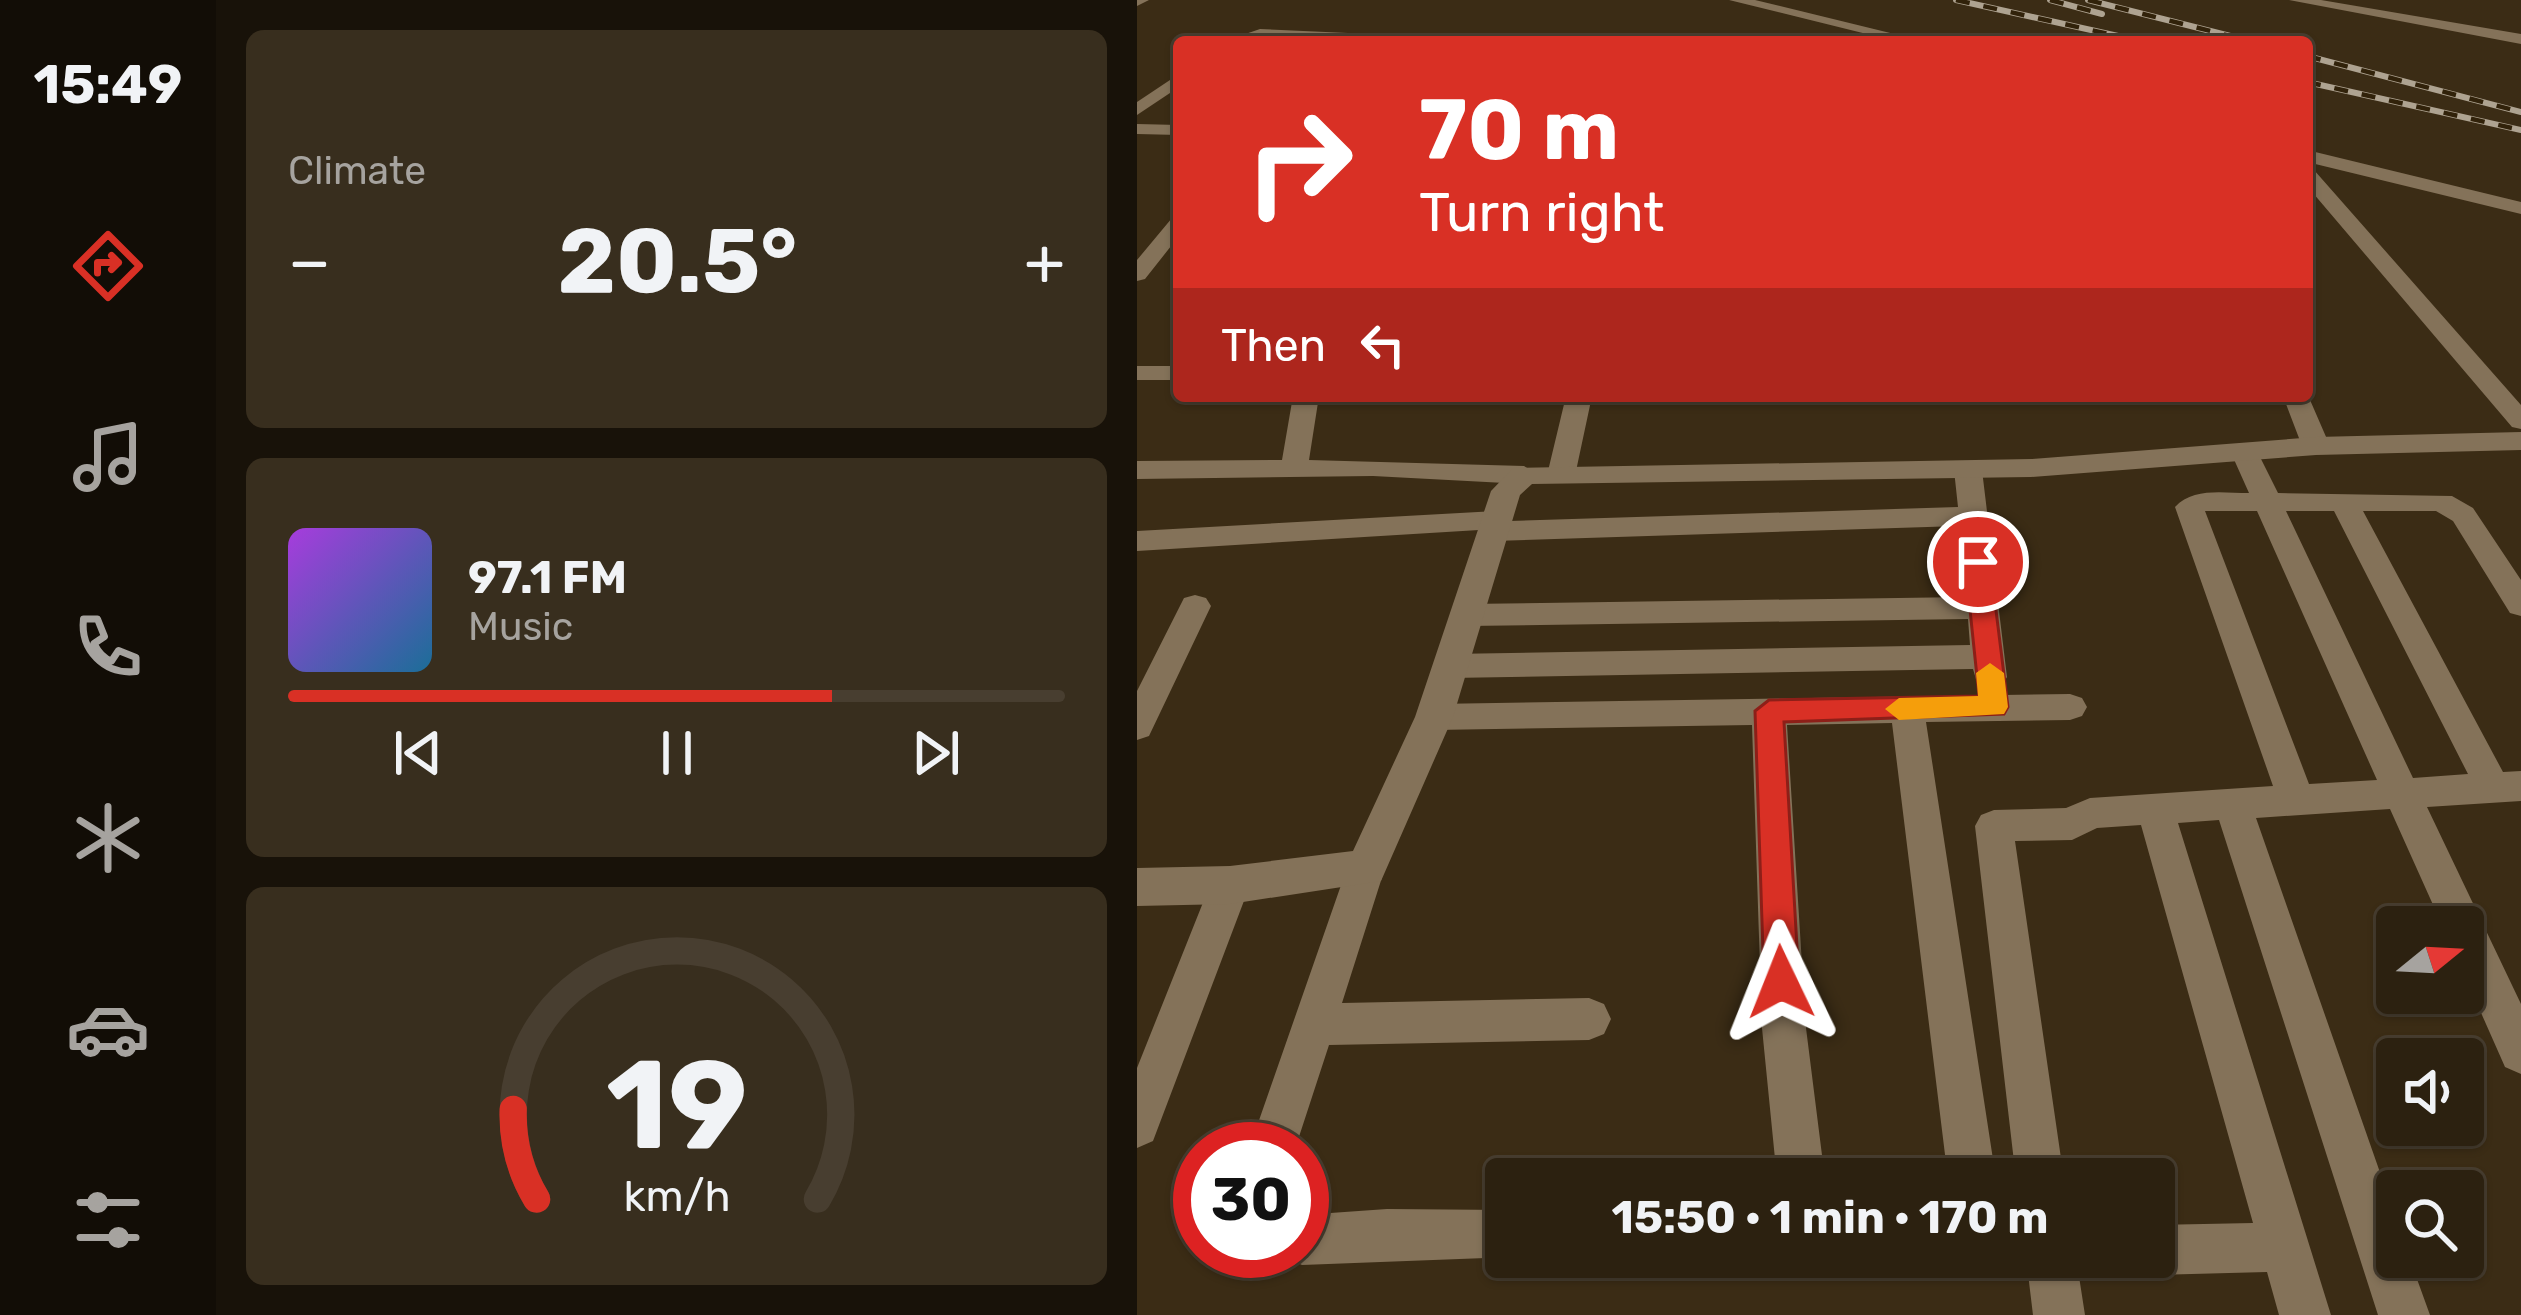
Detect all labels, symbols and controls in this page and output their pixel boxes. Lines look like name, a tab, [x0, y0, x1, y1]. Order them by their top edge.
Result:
text: 15:49	[34, 53, 182, 117]
text: 70 m	[1419, 80, 1619, 180]
icon: right	[1221, 84, 1377, 240]
text: Climate	[288, 148, 426, 194]
text: Turn right	[1419, 181, 1664, 245]
text: 20.5°	[558, 208, 797, 315]
text: −	[288, 222, 331, 301]
text: +	[1024, 222, 1065, 301]
icon: directions	[66, 224, 150, 308]
icon: left	[1350, 312, 1416, 378]
text: Then	[1221, 319, 1326, 372]
icon: music	[66, 415, 150, 499]
pin	[1927, 511, 2029, 613]
icon: arrive	[1945, 529, 2011, 595]
text: 97.1 FM	[468, 551, 627, 604]
text: Music	[468, 604, 573, 650]
icon: phone	[66, 605, 150, 689]
icon: previous	[385, 720, 451, 786]
icon: pause	[644, 720, 710, 786]
icon: next	[903, 720, 969, 786]
icon: climate	[66, 796, 150, 880]
north arrow	[2376, 906, 2484, 1014]
map controls	[2376, 906, 2484, 1278]
position arrow	[1718, 919, 1844, 1045]
icon: car	[66, 987, 150, 1071]
text: 19	[605, 1031, 748, 1179]
button: sound	[2376, 1038, 2484, 1146]
speed limit sign: 30	[1173, 1122, 1329, 1278]
button: search	[2376, 1170, 2484, 1278]
text: km/h	[623, 1171, 730, 1222]
icon: filters	[66, 1178, 150, 1262]
text: 15:50 · 1 min · 170 m	[1612, 1191, 2048, 1244]

